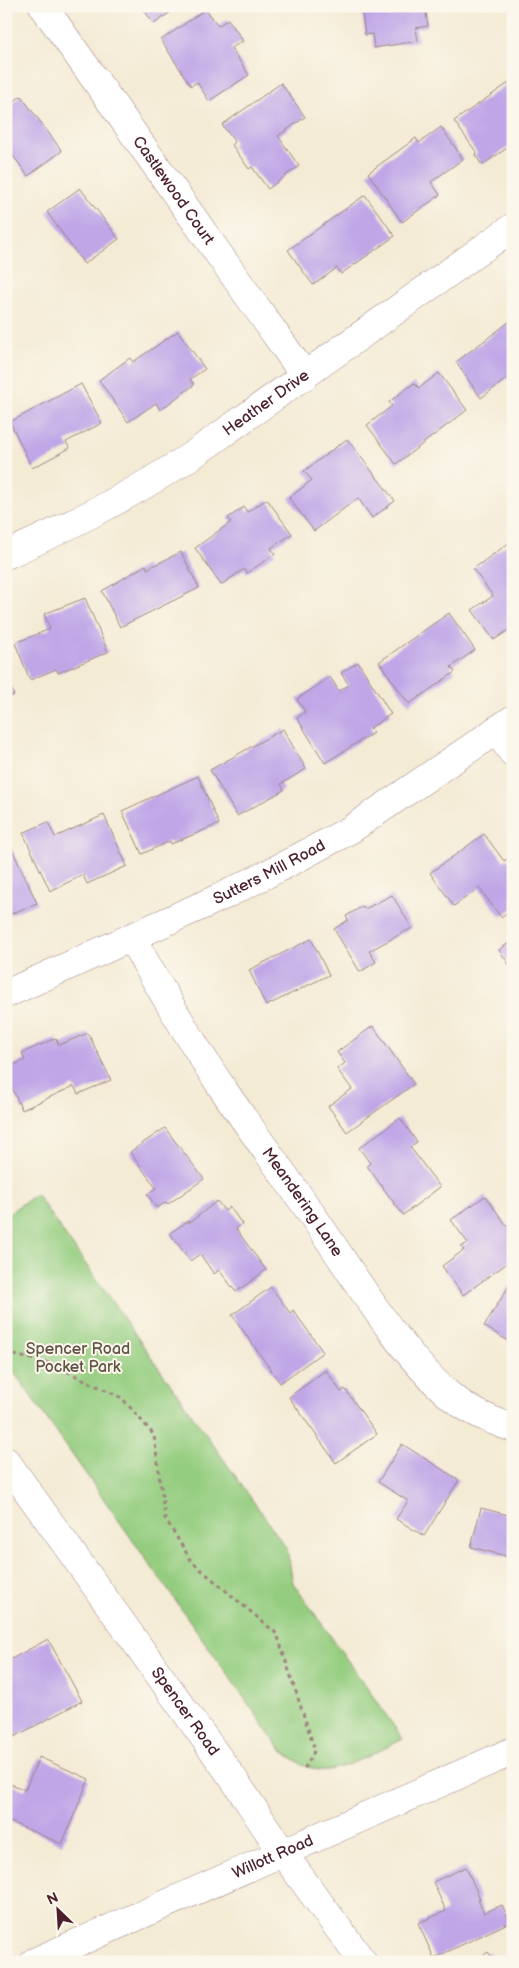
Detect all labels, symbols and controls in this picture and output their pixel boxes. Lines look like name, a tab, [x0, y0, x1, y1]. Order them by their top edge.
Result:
street label: Castlewood Court	[129, 132, 219, 249]
street label: Heather Drive	[219, 365, 313, 440]
street label: Sutters Mill Road	[210, 836, 328, 909]
street label: Meandering Lane	[258, 1144, 347, 1261]
park label: Spencer Road Pocket Park	[26, 1340, 130, 1377]
street label: Spencer Road	[147, 1664, 223, 1759]
street label: Willott Road	[229, 1831, 316, 1883]
north arrow	[32, 1886, 82, 1936]
text: N	[44, 1889, 61, 1909]

